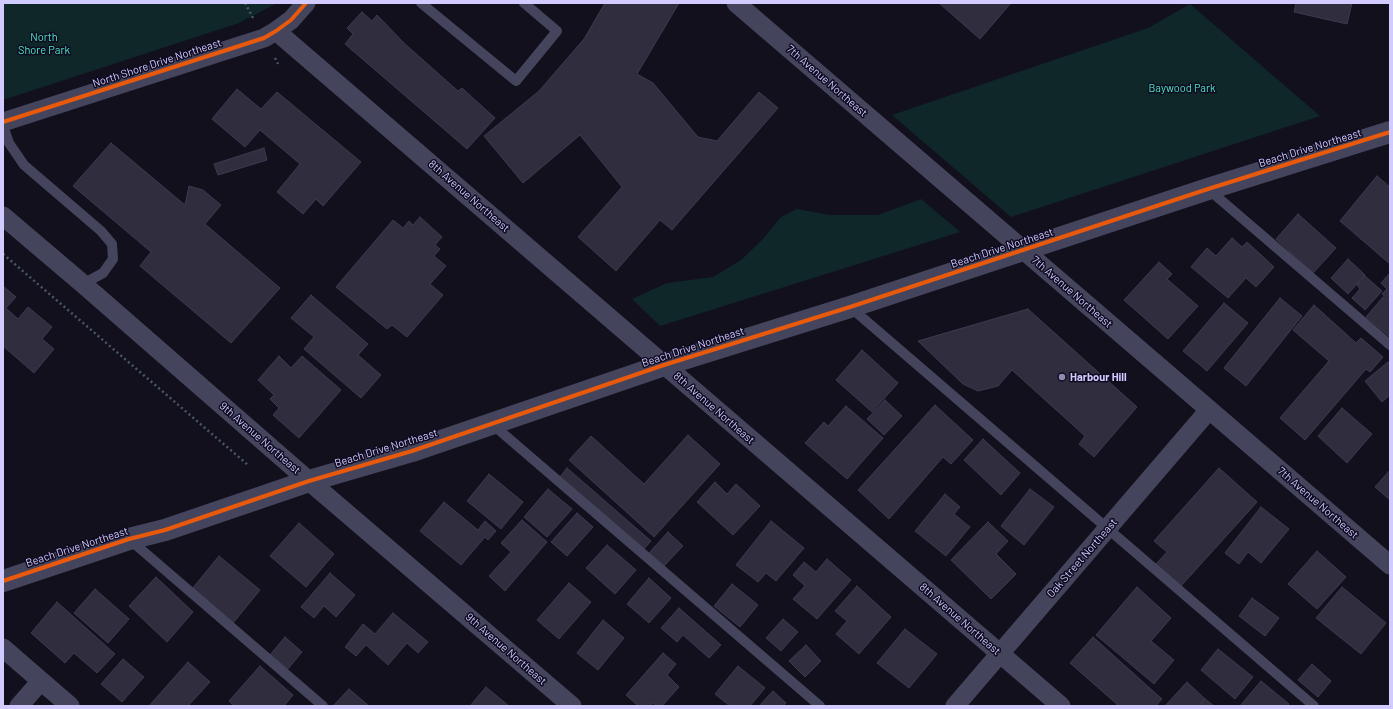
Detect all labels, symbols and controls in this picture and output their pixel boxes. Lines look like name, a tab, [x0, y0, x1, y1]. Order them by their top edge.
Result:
park label: North Shore Park	[18, 30, 70, 56]
street label: North Shore Drive Northeast	[91, 36, 223, 90]
street label: 7th Avenue Northeast	[784, 42, 870, 120]
park label: Baywood Park	[1148, 81, 1216, 95]
street label: Beach Drive Northeast	[1257, 126, 1363, 170]
street label: 8th Avenue Northeast	[426, 157, 512, 235]
street label: Beach Drive Northeast	[949, 225, 1055, 271]
street label: 7th Avenue Northeast	[1029, 253, 1115, 331]
street label: Beach Drive Northeast	[640, 324, 746, 370]
street label: 8th Avenue Northeast	[671, 369, 757, 447]
place label: Harbour Hill	[1070, 370, 1127, 384]
marker: Harbour Hill	[1057, 372, 1067, 382]
street label: 9th Avenue Northeast	[217, 399, 303, 477]
street label: Beach Drive Northeast	[333, 426, 439, 470]
street label: 7th Avenue Northeast	[1275, 464, 1361, 542]
street label: Oak Street Northeast	[1044, 516, 1120, 600]
street label: Beach Drive Northeast	[24, 524, 130, 570]
street label: 8th Avenue Northeast	[917, 580, 1003, 658]
street label: 9th Avenue Northeast	[463, 610, 549, 688]

